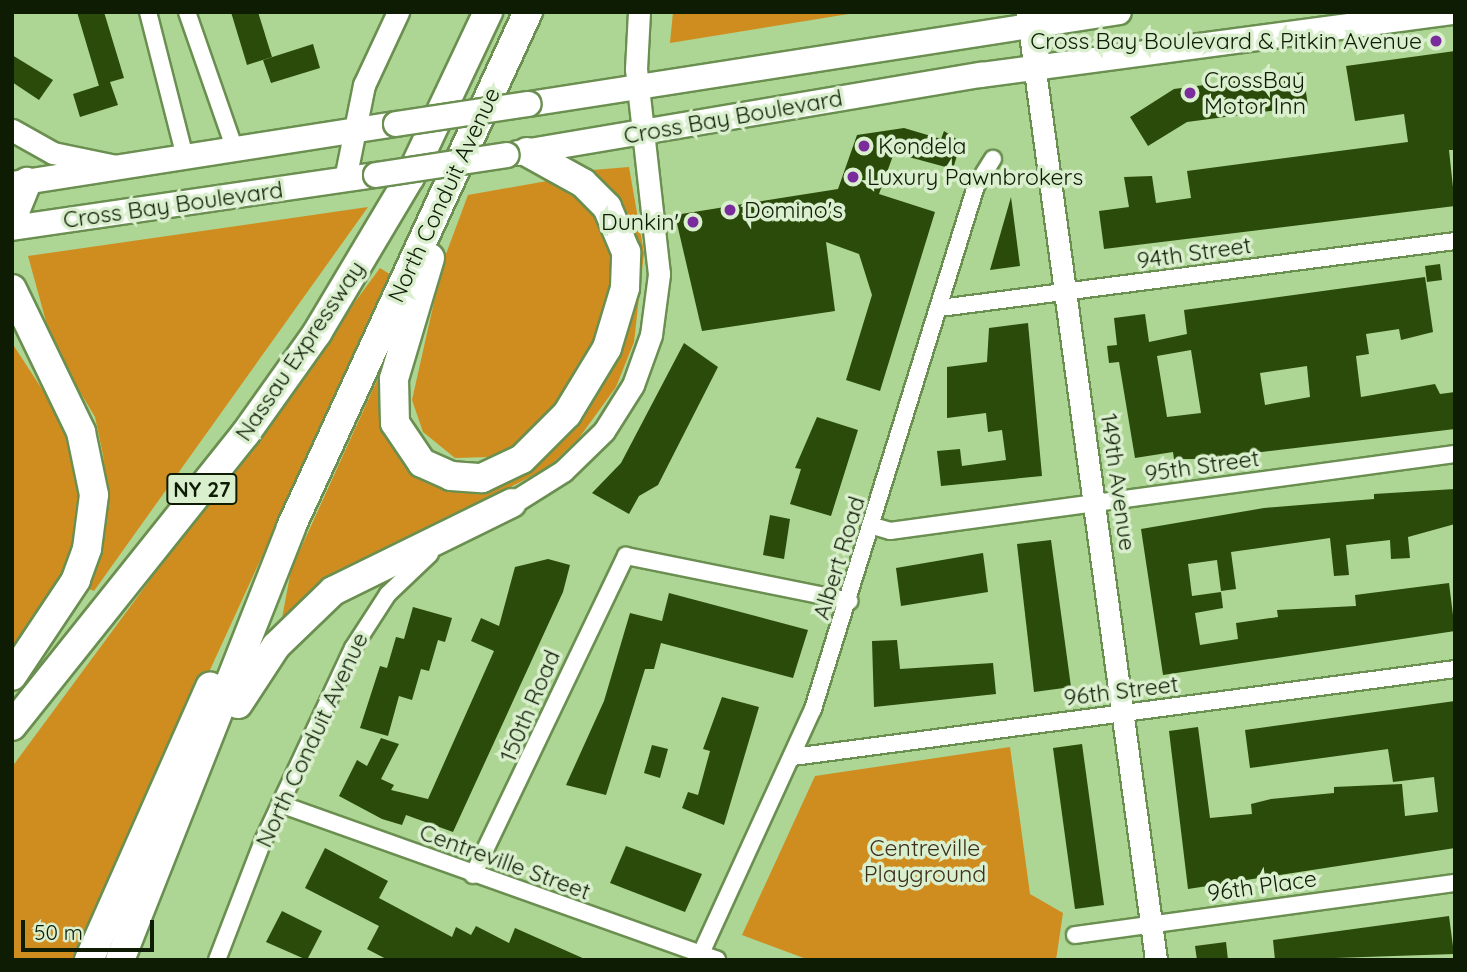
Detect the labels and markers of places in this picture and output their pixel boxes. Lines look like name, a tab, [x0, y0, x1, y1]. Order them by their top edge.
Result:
place label: Cross Bay Boulevard & Pitkin Avenue	[1030, 27, 1422, 55]
marker: Cross Bay Boulevard & Pitkin Avenue	[1428, 33, 1444, 49]
place label: CrossBay Motor Inn	[1204, 66, 1306, 120]
marker: CrossBay Motor Inn	[1182, 85, 1198, 101]
place label: Kondela	[878, 132, 966, 160]
marker: Kondela	[856, 138, 872, 154]
place label: Luxury Pawnbrokers	[867, 163, 1083, 191]
marker: Luxury Pawnbrokers	[845, 169, 861, 185]
place label: Domino's	[744, 196, 843, 224]
marker: Domino's	[722, 202, 738, 218]
place label: Dunkin'	[601, 208, 679, 236]
marker: Dunkin'	[685, 214, 701, 230]

